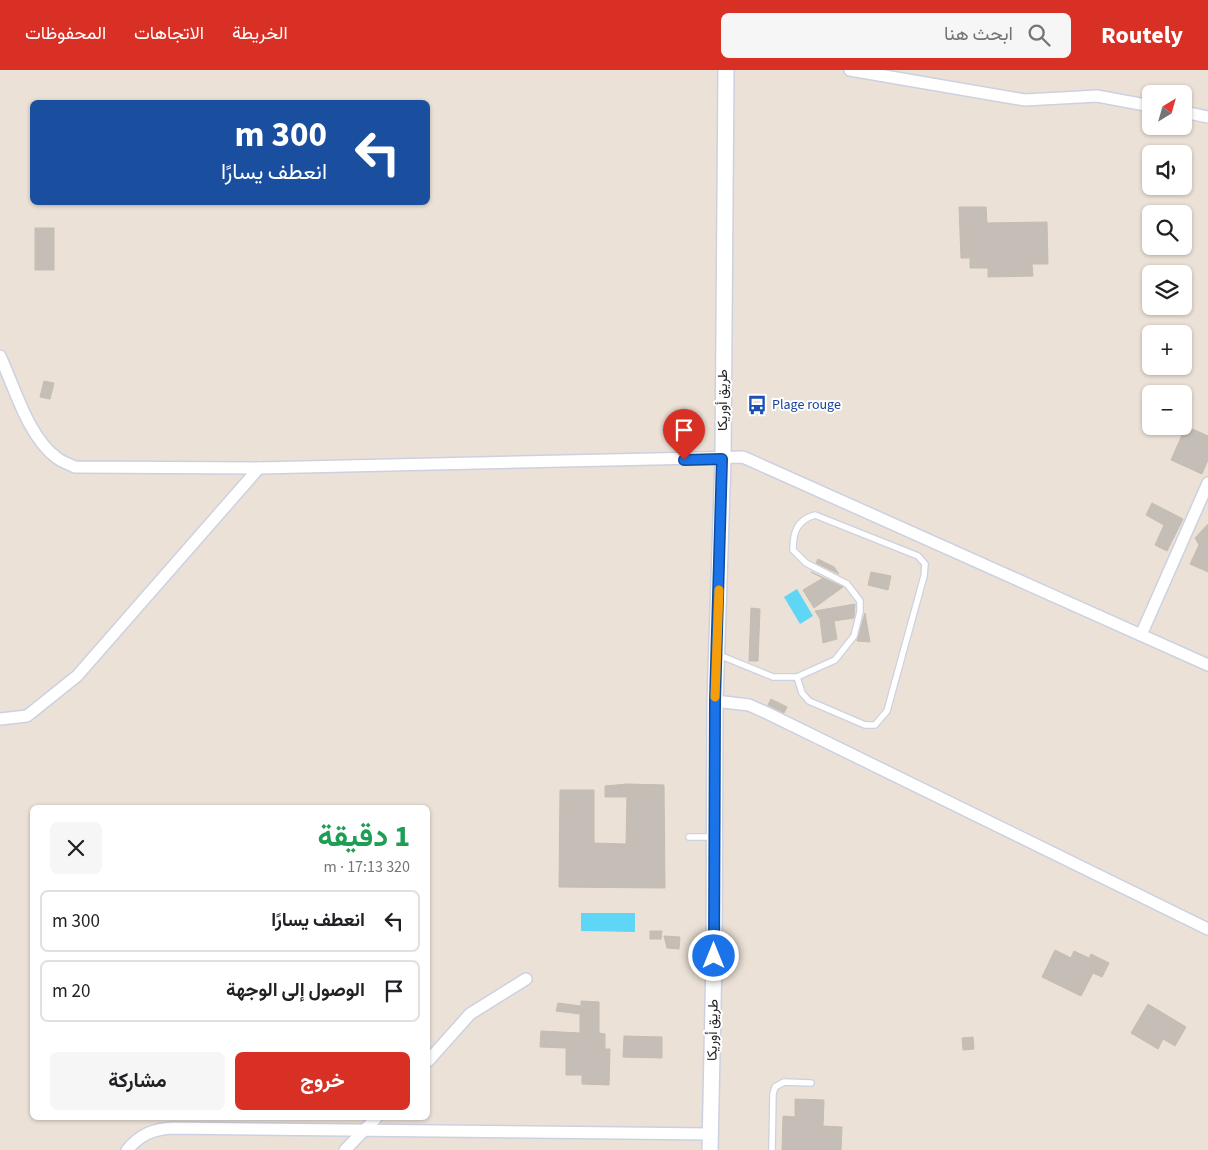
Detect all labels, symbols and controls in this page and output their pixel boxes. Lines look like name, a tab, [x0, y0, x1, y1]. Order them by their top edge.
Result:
search box	[721, 13, 1071, 58]
text: Routely	[1101, 18, 1183, 53]
text: المحفوظات	[25, 21, 106, 46]
text: الاتجاهات	[134, 21, 204, 46]
text: الخريطة	[232, 21, 288, 46]
text: ابحث هنا	[944, 21, 1013, 48]
icon: search	[1025, 21, 1053, 49]
north arrow	[1142, 85, 1192, 135]
map controls	[1142, 85, 1192, 435]
text: 300 m	[235, 110, 327, 160]
icon: left	[345, 120, 410, 185]
button: sound	[1142, 145, 1192, 195]
text: انعطف يسارًا	[221, 156, 327, 188]
button: search	[1142, 205, 1192, 255]
button: layers	[1142, 265, 1192, 315]
button: +	[1142, 325, 1192, 375]
street label: طريق أوريكا	[713, 369, 733, 431]
button: −	[1142, 385, 1192, 435]
bus stop icon: Plage rouge	[746, 394, 768, 416]
place label: Plage rouge	[772, 395, 841, 415]
pin	[663, 409, 705, 460]
icon: arrive	[670, 416, 698, 444]
text: 1 دقيقة	[317, 815, 410, 858]
button: close	[50, 822, 102, 874]
text: 320 m · 17:13	[323, 856, 410, 878]
text: انعطف يسارًا	[271, 907, 365, 934]
icon: left	[380, 907, 408, 935]
text: 300 m	[52, 908, 100, 935]
position arrow	[687, 929, 739, 981]
text: الوصول إلى الوجهة	[226, 977, 365, 1004]
icon: arrive	[380, 977, 408, 1005]
text: 20 m	[52, 978, 90, 1005]
street label: طريق أوريكا	[702, 999, 724, 1061]
button: مشاركة	[50, 1052, 225, 1110]
button: خروج	[235, 1052, 410, 1110]

